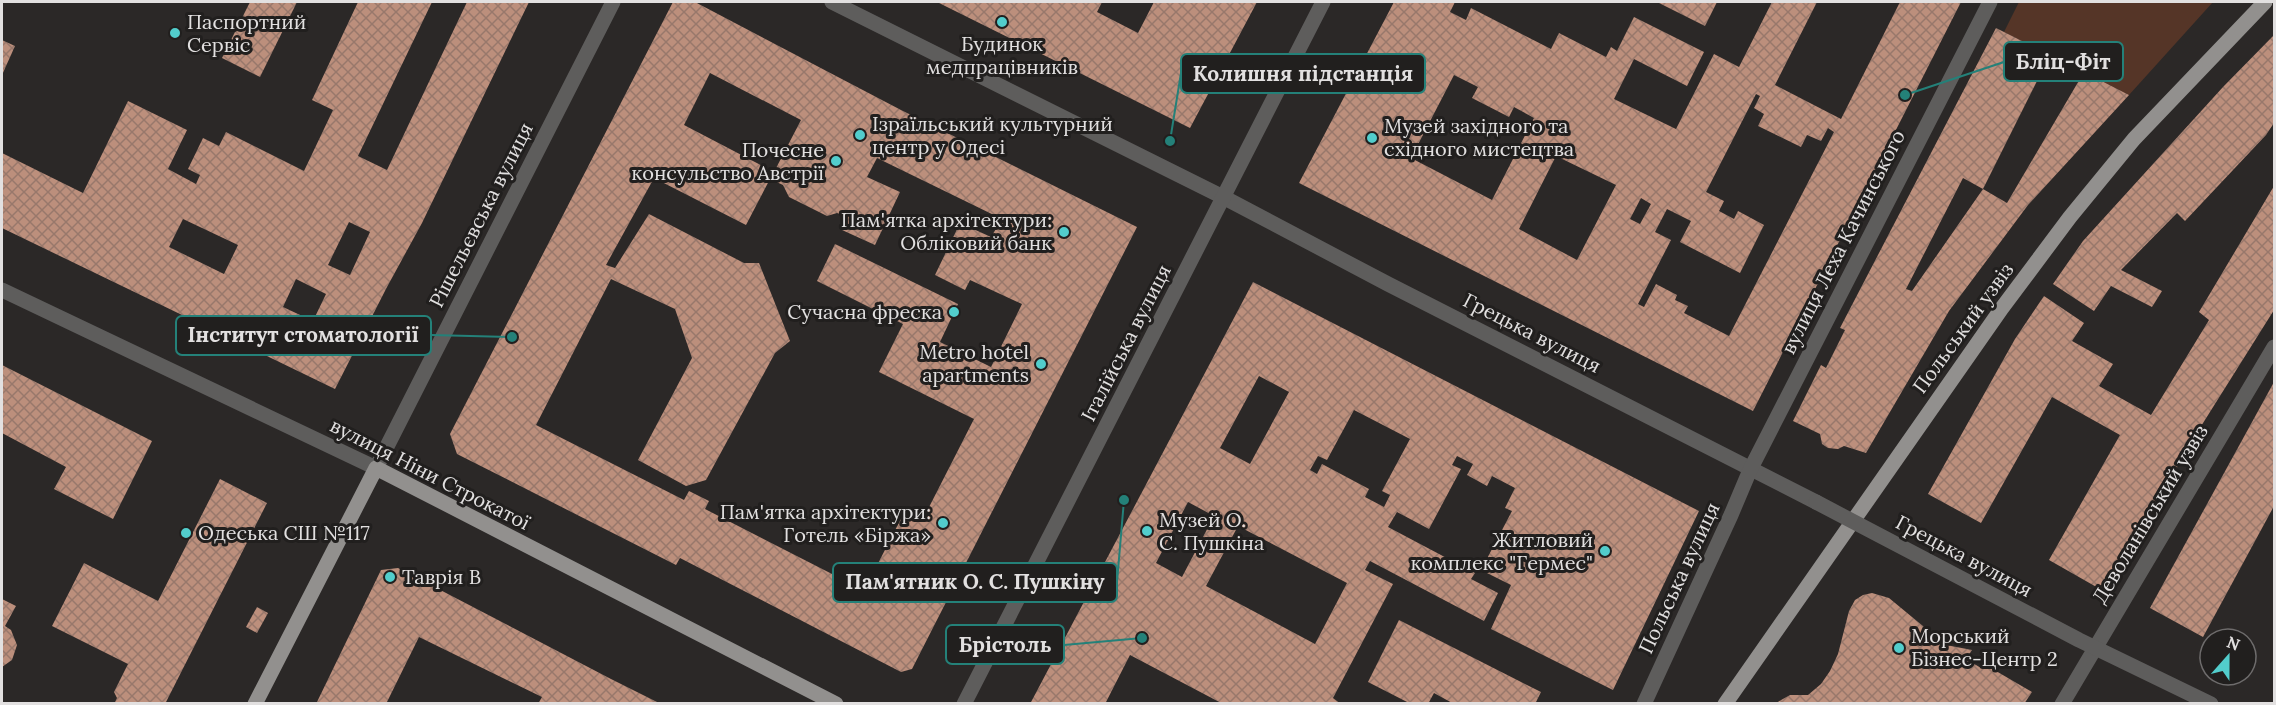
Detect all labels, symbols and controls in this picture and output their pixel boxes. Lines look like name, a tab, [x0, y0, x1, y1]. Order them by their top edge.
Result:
place label: Паспортний Сервіс	[187, 9, 306, 57]
marker: Будинок медпрацівників	[995, 15, 1009, 29]
marker: Паспортний Сервіс	[168, 26, 182, 40]
place label: Будинок медпрацівників	[926, 31, 1078, 79]
callout: Бліц-Фіт	[2004, 42, 2123, 81]
text: Бліц-Фіт	[2016, 48, 2110, 75]
callout: Колишня підстанція	[1181, 54, 1425, 93]
text: Колишня підстанція	[1193, 60, 1413, 87]
place label: Ізраїльський культурний центр у Одесі	[872, 111, 1113, 159]
place label: Музей західного та східного мистецтва	[1384, 113, 1574, 161]
street label: Рішельєвська вулиця	[423, 118, 538, 311]
street label: вулиця Леха Качинського	[1775, 126, 1910, 358]
marker: Ізраїльський культурний центр у Одесі	[853, 128, 867, 142]
marker: Музей західного та східного мистецтва	[1365, 131, 1379, 145]
place label: Почесне консульство Австрії	[632, 137, 824, 185]
marker: Почесне консульство Австрії	[829, 154, 843, 168]
place label: Пам'ятка архітектури: Обліковий банк	[841, 207, 1052, 255]
marker: Пам'ятка архітектури: Обліковий банк	[1057, 225, 1071, 239]
street label: Польський узвіз	[1907, 258, 2018, 398]
street label: Італійська вулиця	[1075, 260, 1176, 425]
street label: Грецька вулиця	[1459, 287, 1605, 378]
place label: Сучасна фреска	[787, 299, 942, 324]
marker: Сучасна фреска	[947, 305, 961, 319]
callout: Інститут стоматології	[176, 316, 431, 355]
text: Інститут стоматології	[187, 321, 419, 348]
place label: Metro hotel apartments	[919, 339, 1029, 387]
marker: Metro hotel apartments	[1034, 357, 1048, 371]
street label: вулиця Ніни Строкатої	[326, 412, 535, 535]
street label: Деволанівський узвіз	[2086, 420, 2213, 608]
street label: Польська вулиця	[1633, 498, 1725, 657]
place label: Пам'ятка архітектури: Готель «Біржа»	[720, 499, 931, 547]
place label: Музей О. С. Пушкіна	[1159, 507, 1264, 555]
street label: Грецька вулиця	[1892, 509, 2037, 602]
marker: Пам'ятка архітектури: Готель «Біржа»	[936, 516, 950, 530]
place label: Одеська СШ №117	[198, 520, 370, 545]
marker: Музей О. С. Пушкіна	[1140, 524, 1154, 538]
marker: Одеська СШ №117	[179, 526, 193, 540]
place label: Житловий комплекс "Гермес"	[1411, 527, 1593, 575]
marker: Житловий комплекс "Гермес"	[1598, 544, 1612, 558]
callout: Пам'ятник О. С. Пушкіну	[833, 563, 1117, 602]
place label: Таврія В	[402, 564, 481, 589]
text: Пам'ятник О. С. Пушкіну	[845, 568, 1105, 595]
marker: Таврія В	[383, 570, 397, 584]
place label: Морський Бізнес-Центр 2	[1911, 623, 2058, 671]
callout: Брістоль	[946, 625, 1064, 664]
north arrow	[2198, 627, 2258, 687]
text: Брістоль	[958, 631, 1052, 658]
text: N	[2224, 631, 2243, 655]
marker: Морський Бізнес-Центр 2	[1892, 641, 1906, 655]

